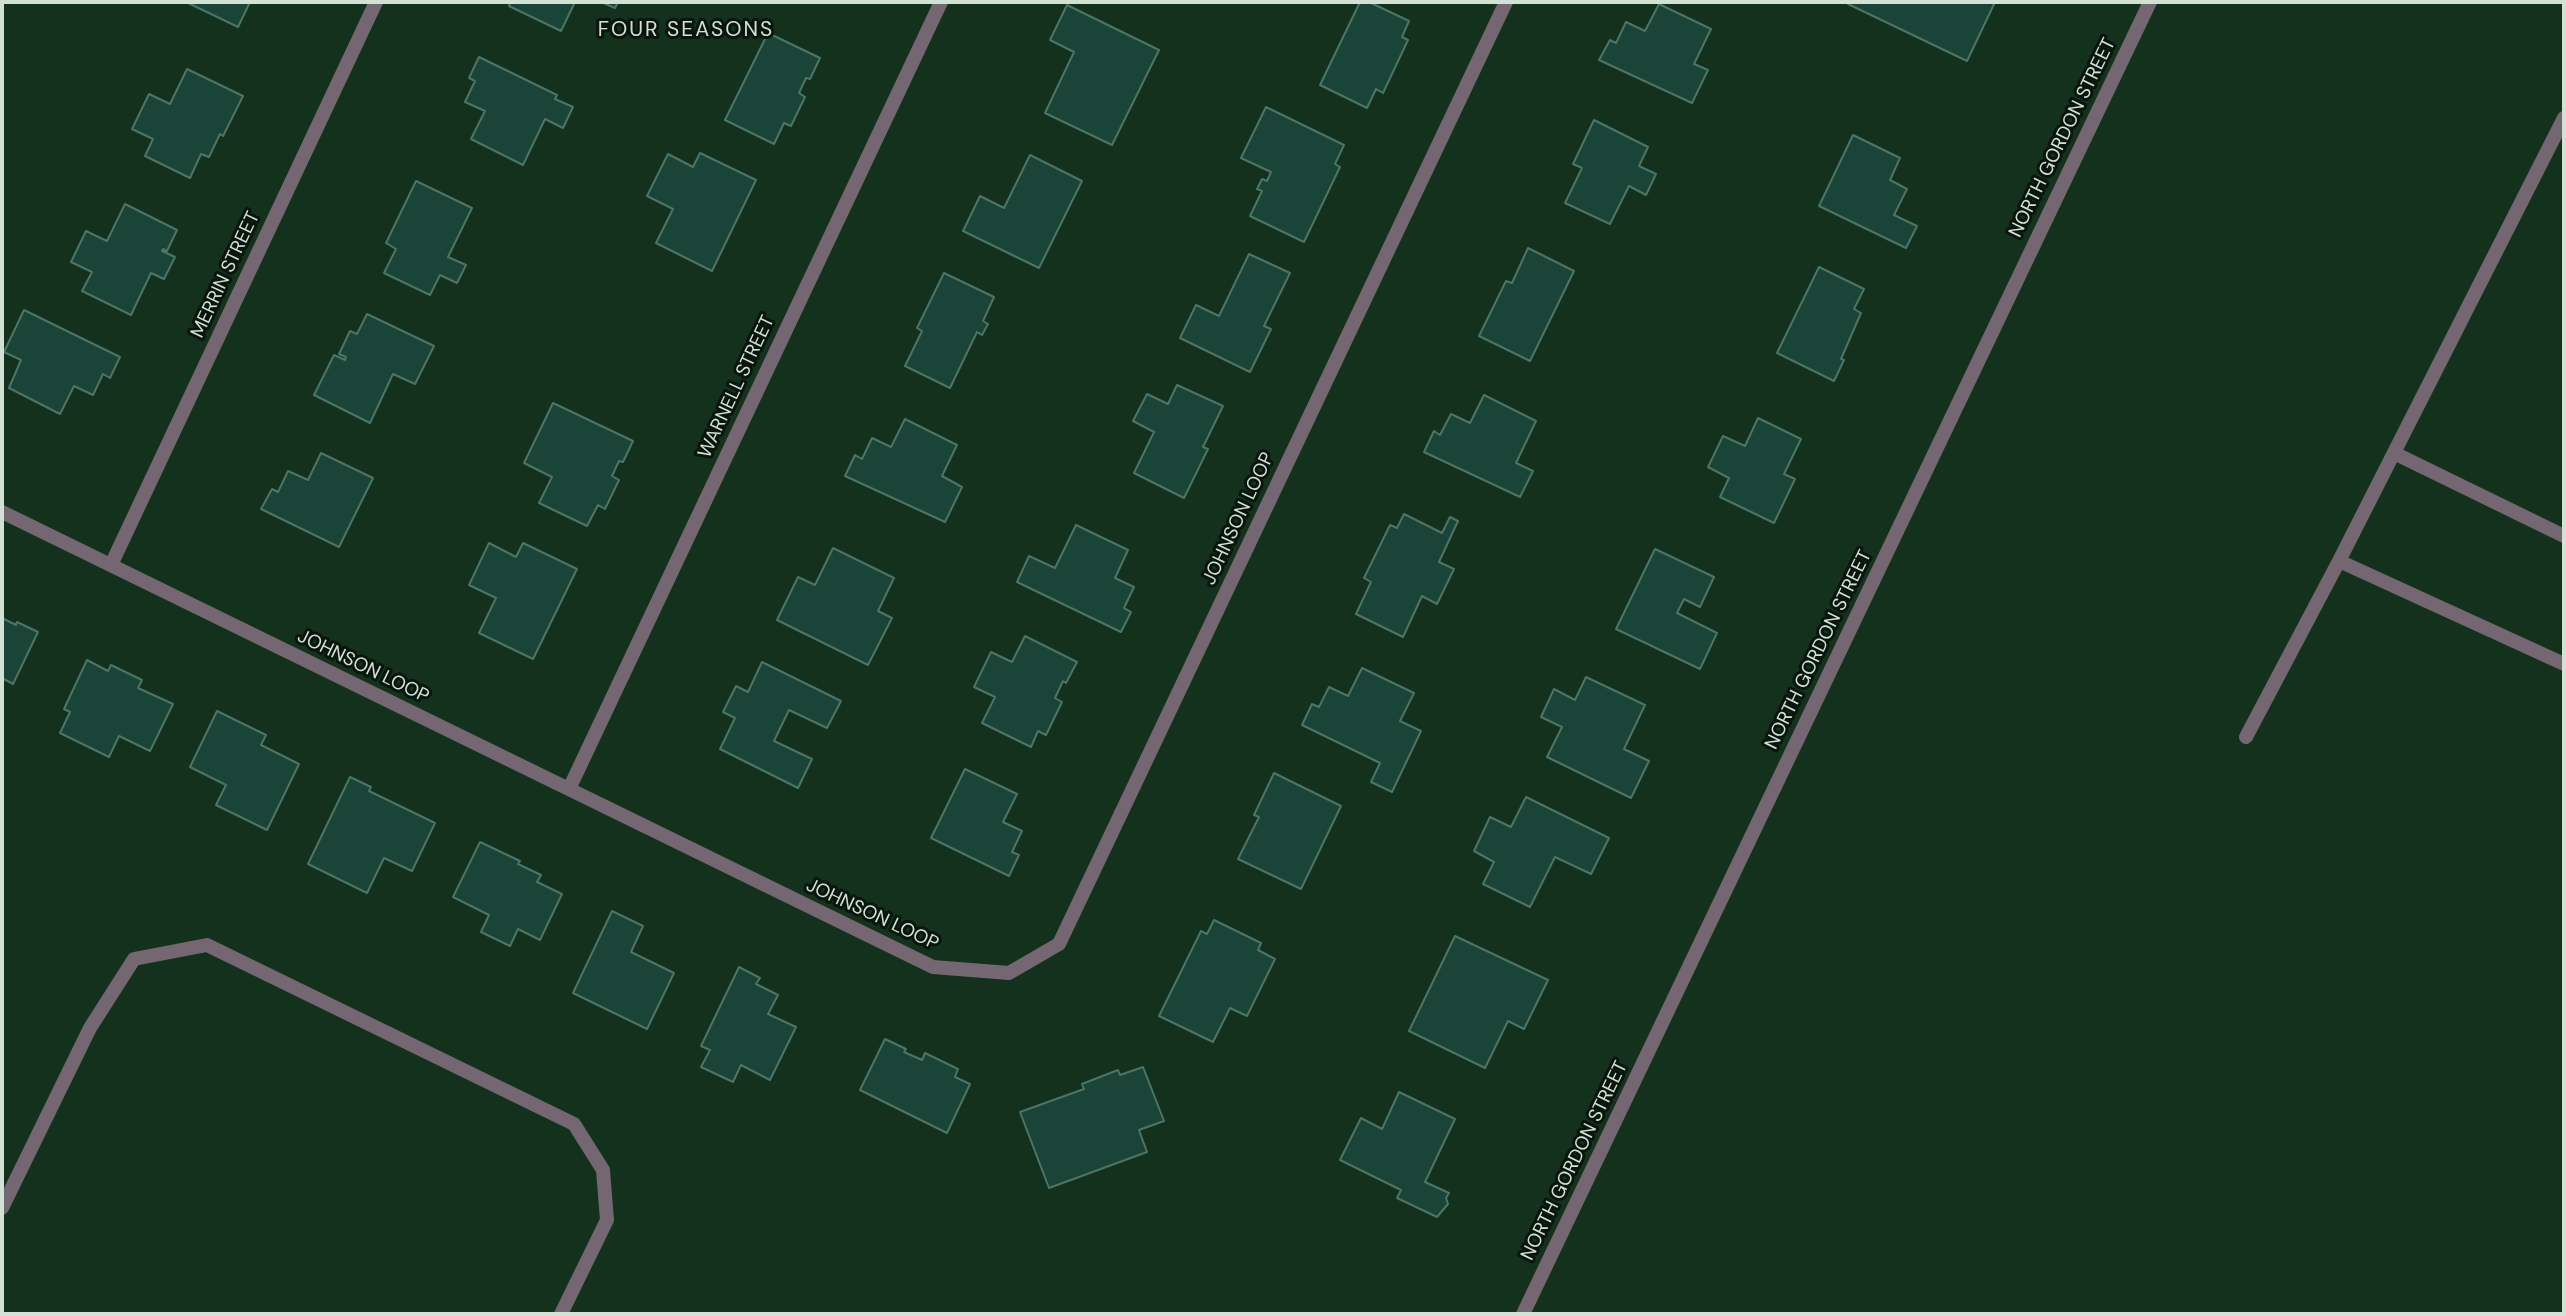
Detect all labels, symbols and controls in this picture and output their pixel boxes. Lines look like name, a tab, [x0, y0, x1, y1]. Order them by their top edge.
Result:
district label: FOUR SEASONS	[599, 17, 773, 43]
street label: NORTH GORDON STREET	[2005, 35, 2121, 241]
street label: MERRIN STREET	[187, 208, 265, 342]
street label: WARNELL STREET	[694, 312, 780, 462]
street label: JOHNSON LOOP	[1198, 449, 1280, 589]
street label: NORTH GORDON STREET	[1761, 547, 1877, 753]
street label: JOHNSON LOOP	[294, 625, 432, 709]
street label: JOHNSON LOOP	[802, 874, 942, 956]
street label: NORTH GORDON STREET	[1517, 1058, 1633, 1264]

